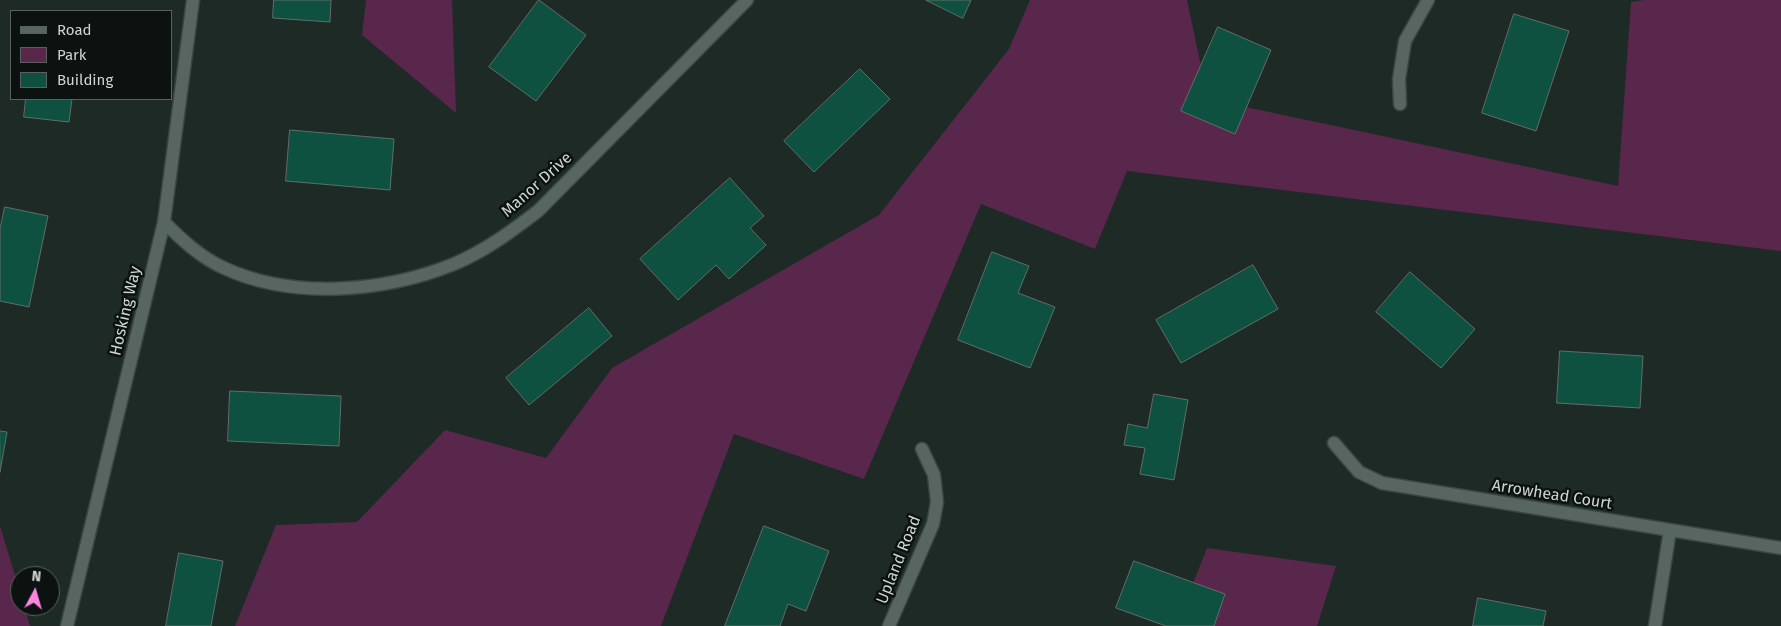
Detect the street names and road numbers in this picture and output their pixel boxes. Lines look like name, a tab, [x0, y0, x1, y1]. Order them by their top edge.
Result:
street label: Manor Drive	[498, 148, 576, 222]
street label: Hosking Way	[106, 264, 146, 358]
street label: Arrowhead Court	[1490, 476, 1614, 514]
street label: Upland Road	[873, 513, 925, 607]

